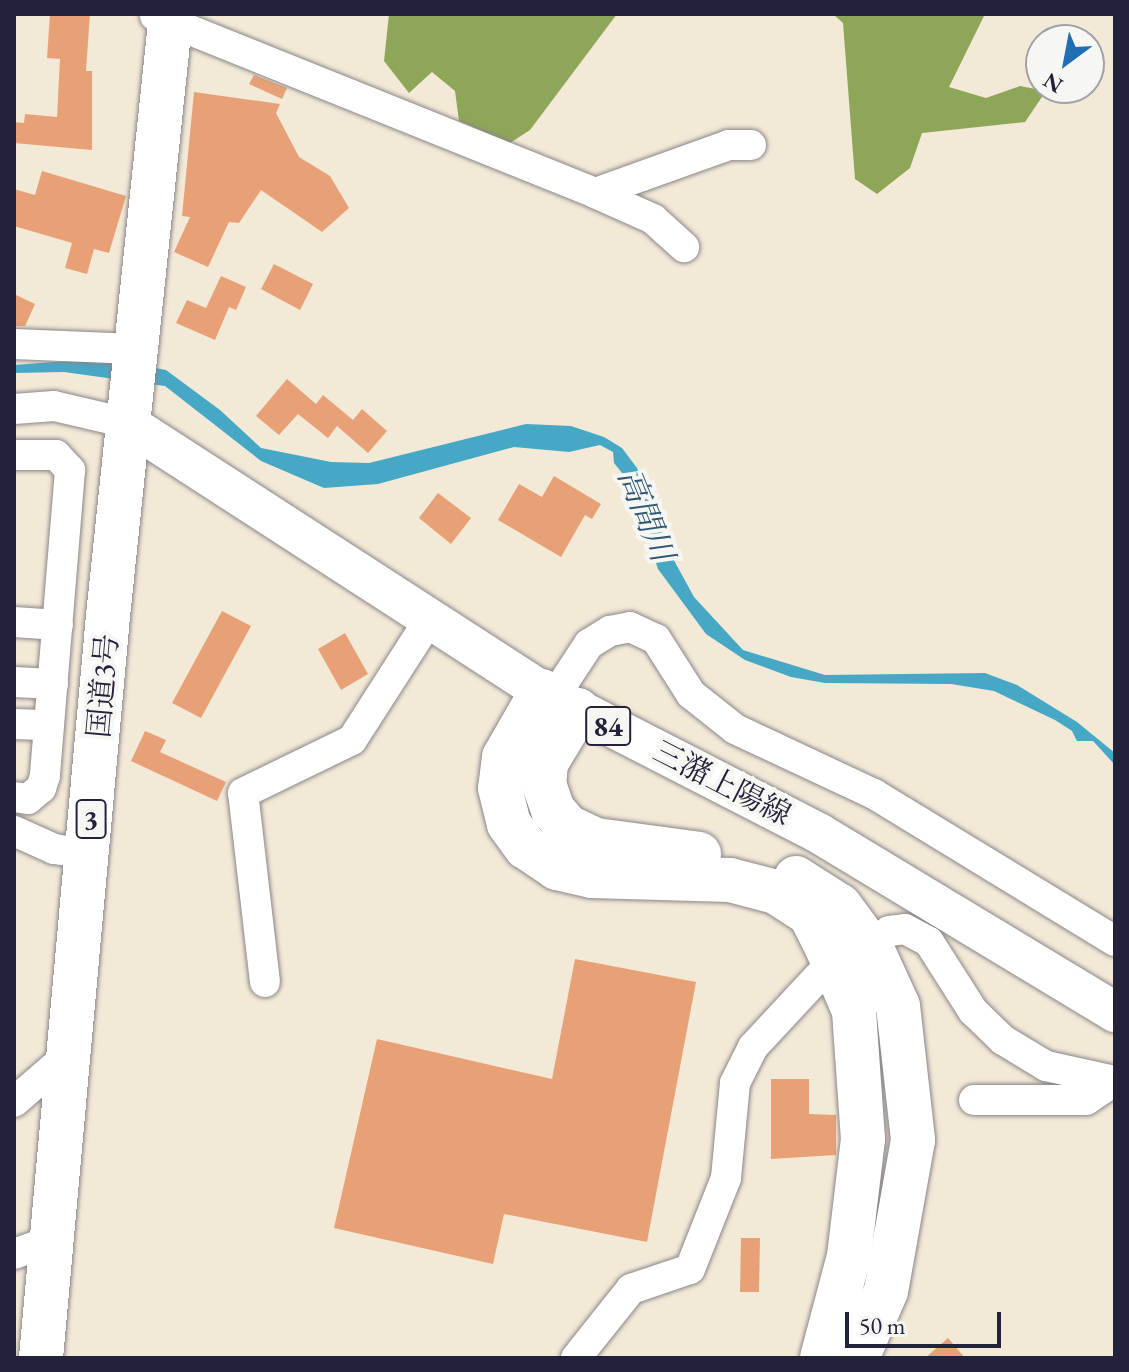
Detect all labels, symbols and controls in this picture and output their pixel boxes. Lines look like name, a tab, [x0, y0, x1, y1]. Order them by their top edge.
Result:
north arrow	[1025, 24, 1105, 104]
text: N	[1038, 66, 1068, 100]
water label: 高間川	[610, 463, 682, 567]
street label: 国道3号	[81, 632, 125, 740]
road number: 84	[584, 702, 632, 750]
street label: 三潴上陽線	[647, 733, 797, 833]
road number: 3	[75, 795, 107, 843]
scale bar	[849, 1296, 1005, 1346]
text: 50 m	[859, 1310, 906, 1341]

